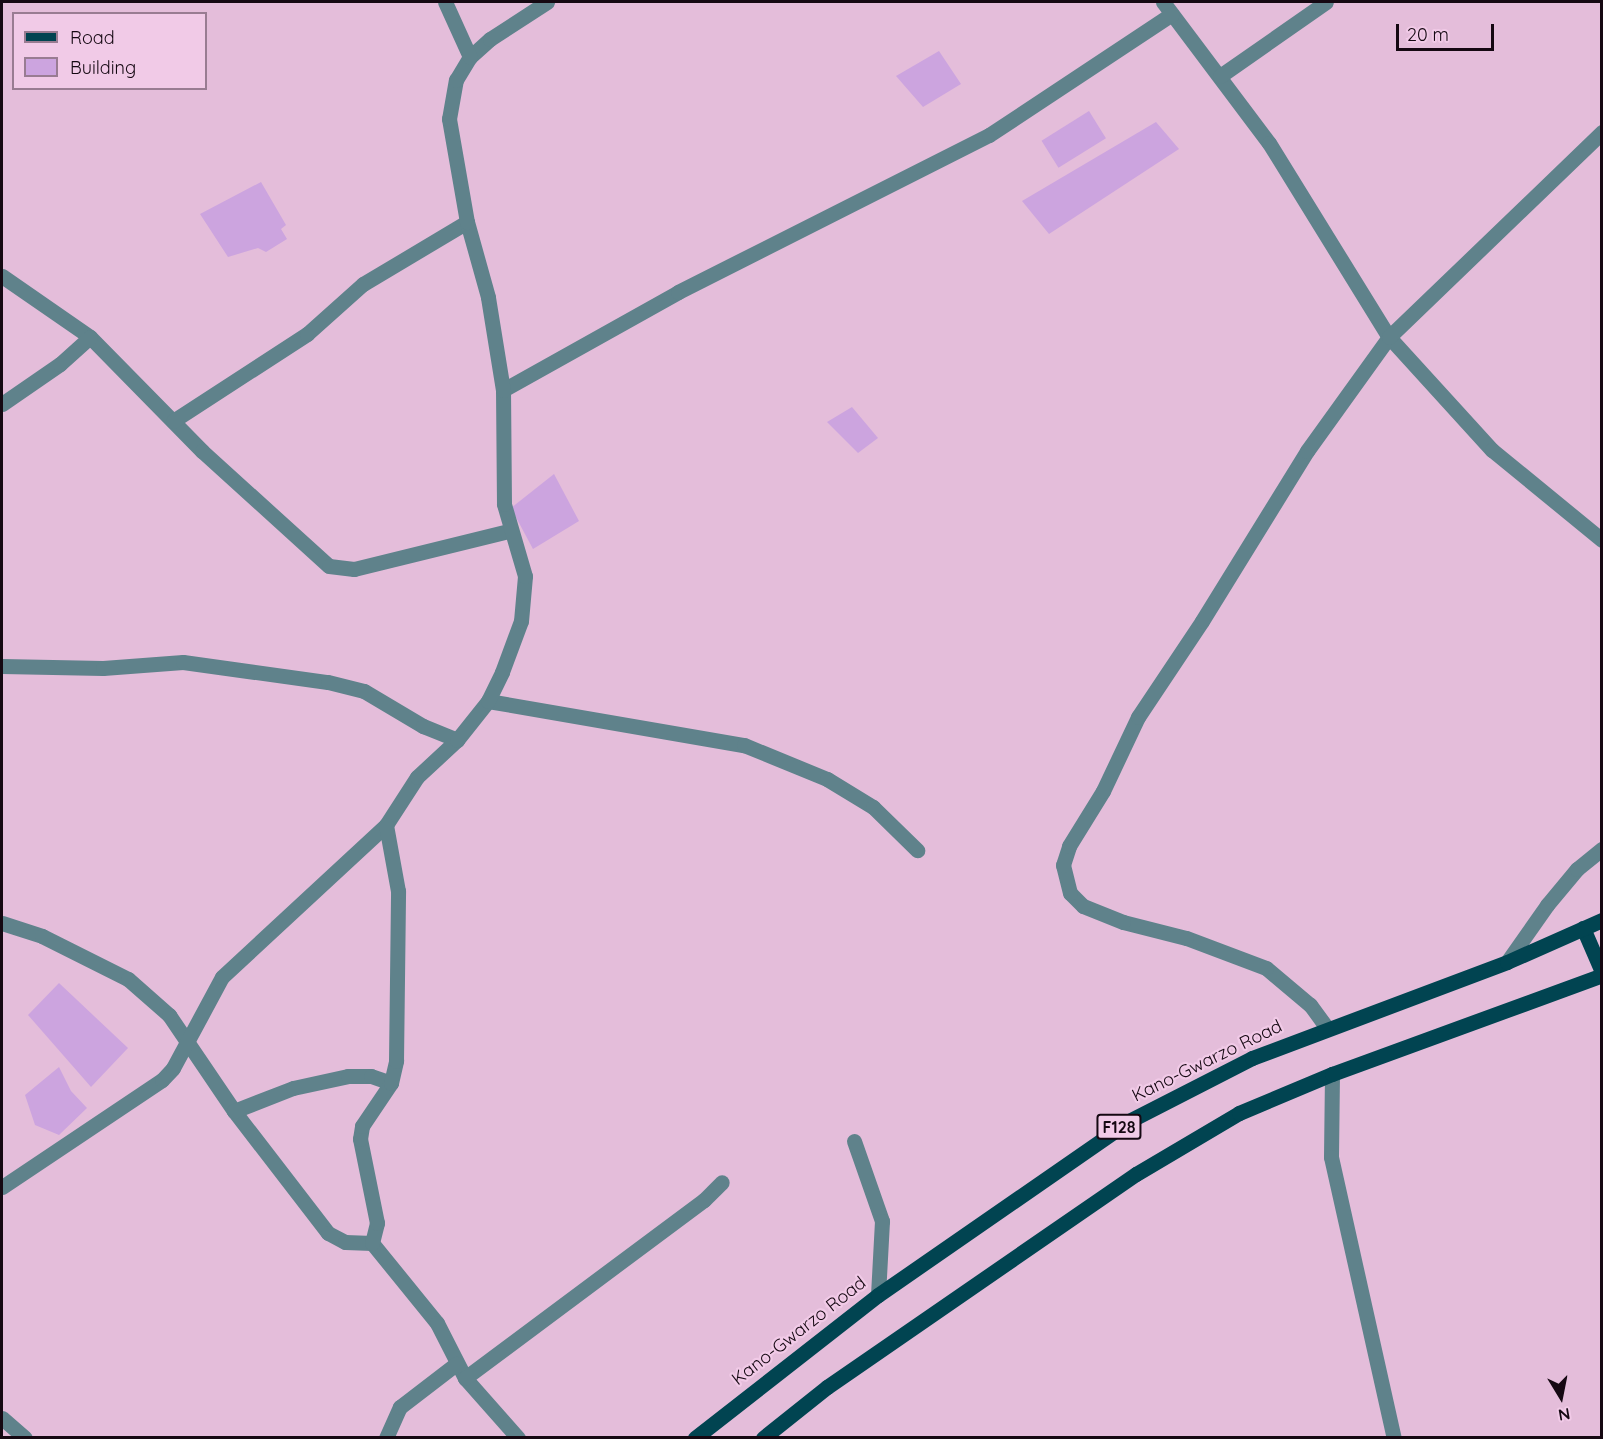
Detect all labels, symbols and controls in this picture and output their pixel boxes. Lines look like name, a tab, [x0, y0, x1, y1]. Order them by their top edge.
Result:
legend	[12, 12, 207, 90]
scale bar	[1399, 12, 1496, 50]
text: 20 m	[1407, 23, 1449, 46]
text: Road	[70, 26, 115, 49]
text: Building	[70, 56, 136, 79]
street label: Kano-Gwarzo Road	[1128, 1015, 1286, 1107]
road number: F128	[1095, 1114, 1143, 1140]
street label: Kano-Gwarzo Road	[728, 1272, 870, 1390]
north arrow	[1531, 1367, 1591, 1427]
text: N	[1557, 1404, 1572, 1426]

